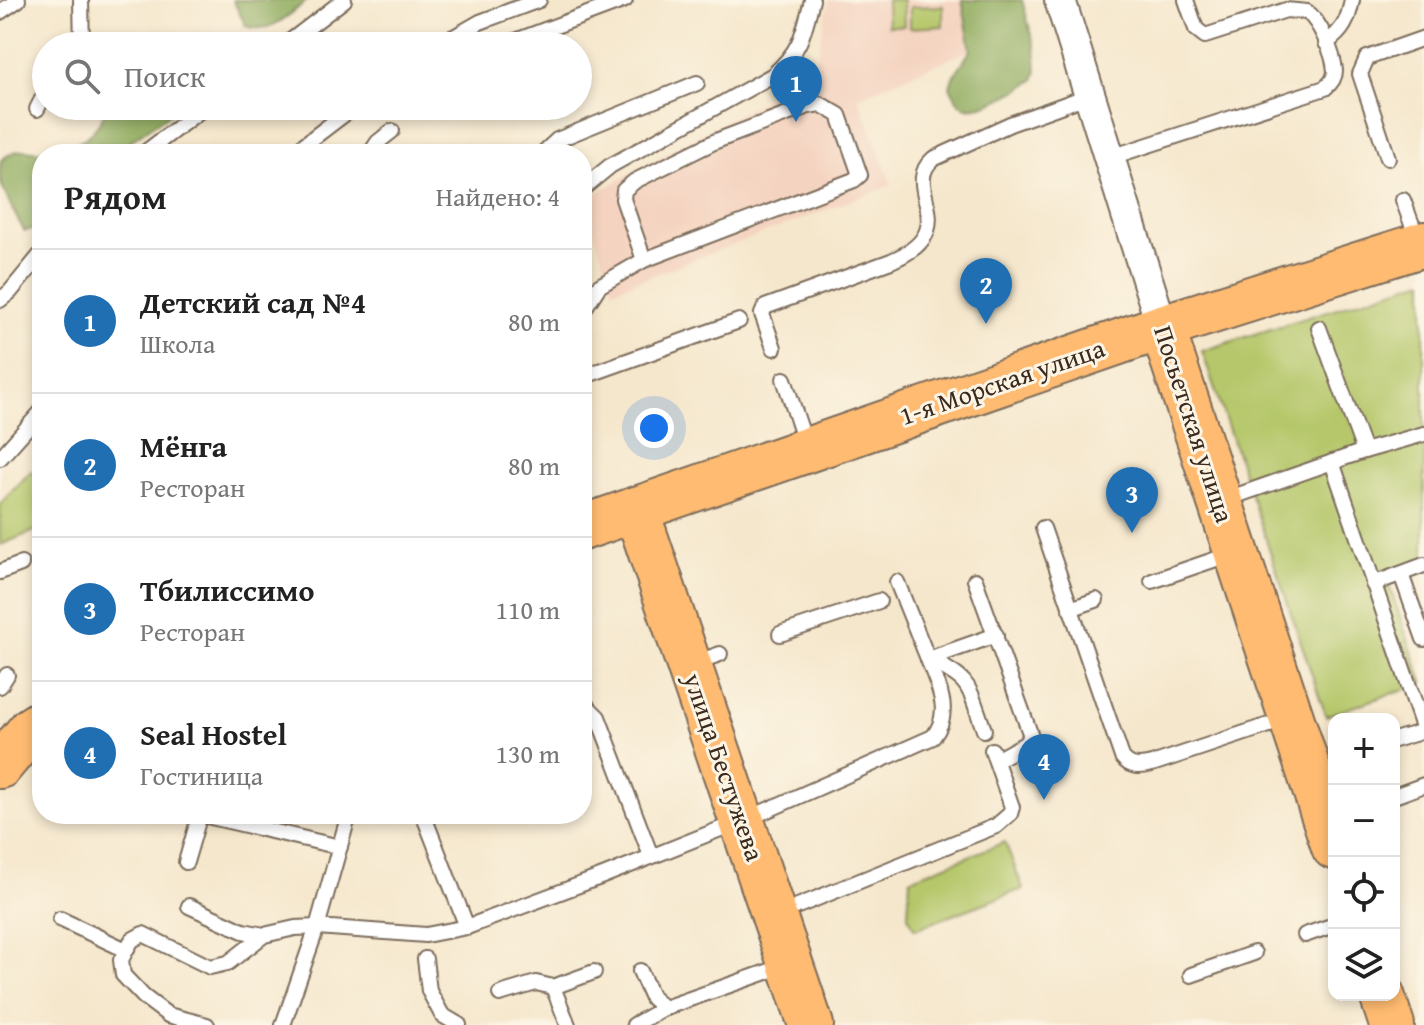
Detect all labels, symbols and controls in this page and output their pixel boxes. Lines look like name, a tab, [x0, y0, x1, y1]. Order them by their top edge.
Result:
search box	[32, 32, 592, 120]
icon: search	[60, 54, 104, 98]
text: Поиск	[124, 54, 206, 98]
pin: 1	[770, 56, 822, 122]
text: Рядом	[64, 172, 167, 221]
text: Найдено: 4	[436, 177, 560, 216]
pin: 2	[960, 258, 1012, 324]
text: Детский сад №4	[140, 280, 366, 324]
text: 1	[83, 302, 97, 341]
text: 80 m	[508, 302, 560, 341]
street label: Посьетская улица	[1144, 320, 1245, 528]
text: Школа	[140, 324, 215, 363]
street label: 1-я Морская улица	[894, 328, 1110, 435]
your location	[634, 408, 674, 448]
text: Мёнга	[140, 424, 227, 468]
text: 2	[83, 446, 97, 485]
text: 80 m	[508, 446, 560, 485]
pin: 3	[1106, 467, 1158, 533]
text: Ресторан	[140, 468, 245, 507]
text: Тбилиссимо	[140, 568, 314, 612]
text: 3	[83, 590, 97, 629]
text: 110 m	[495, 590, 560, 629]
text: Ресторан	[140, 612, 245, 651]
street label: улица Бестужева	[674, 667, 775, 867]
text: Seal Hostel	[140, 712, 287, 756]
map controls	[1328, 713, 1400, 1001]
button: +	[1328, 713, 1400, 785]
text: 4	[83, 734, 97, 773]
text: 130 m	[495, 734, 560, 773]
pin: 4	[1018, 734, 1070, 800]
text: Гостиница	[140, 756, 263, 795]
button: −	[1328, 785, 1400, 857]
button: locate	[1328, 857, 1400, 929]
button: layers	[1328, 929, 1400, 1001]

